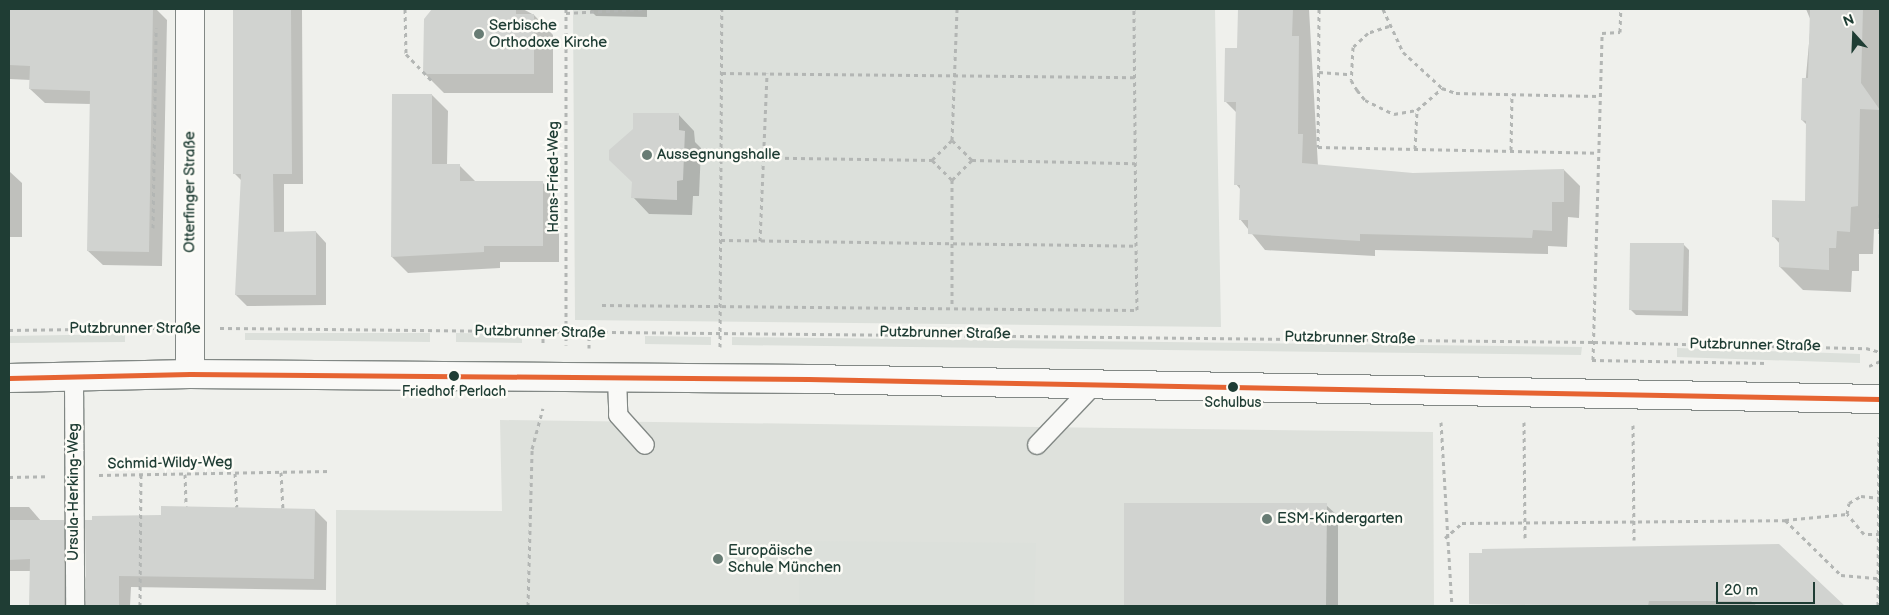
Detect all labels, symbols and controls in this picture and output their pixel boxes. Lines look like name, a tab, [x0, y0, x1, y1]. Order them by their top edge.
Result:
north arrow	[1829, 10, 1879, 60]
text: N	[1841, 11, 1857, 30]
place label: Serbische Orthodoxe Kirche	[489, 16, 607, 51]
marker: Serbische Orthodoxe Kirche	[473, 28, 485, 40]
street label: Hans-Fried-Weg	[545, 121, 563, 233]
street label: Otterfinger Straße	[181, 131, 199, 253]
place label: Aussegnungshalle	[657, 146, 780, 164]
marker: Aussegnungshalle	[641, 149, 653, 161]
street label: Putzbrunner Straße	[69, 320, 201, 338]
street label: Putzbrunner Straße	[474, 322, 606, 342]
street label: Putzbrunner Straße	[879, 323, 1011, 343]
street label: Putzbrunner Straße	[1284, 328, 1416, 348]
street label: Putzbrunner Straße	[1689, 335, 1821, 355]
marker: Friedhof Perlach	[449, 371, 459, 381]
marker: Schulbus	[1228, 382, 1238, 392]
place label: Friedhof Perlach	[402, 384, 506, 400]
place label: Schulbus	[1205, 395, 1261, 411]
street label: Ursula-Herking-Weg	[65, 423, 83, 561]
street label: Schmid-Wildy-Weg	[107, 453, 233, 473]
place label: ESM-Kindergarten	[1277, 510, 1403, 528]
marker: ESM-Kindergarten	[1261, 513, 1273, 525]
place label: Europäische Schule München	[728, 541, 841, 576]
marker: Europäische Schule München	[712, 553, 724, 565]
scale bar	[1719, 572, 1818, 604]
text: 20 m	[1724, 581, 1758, 600]

